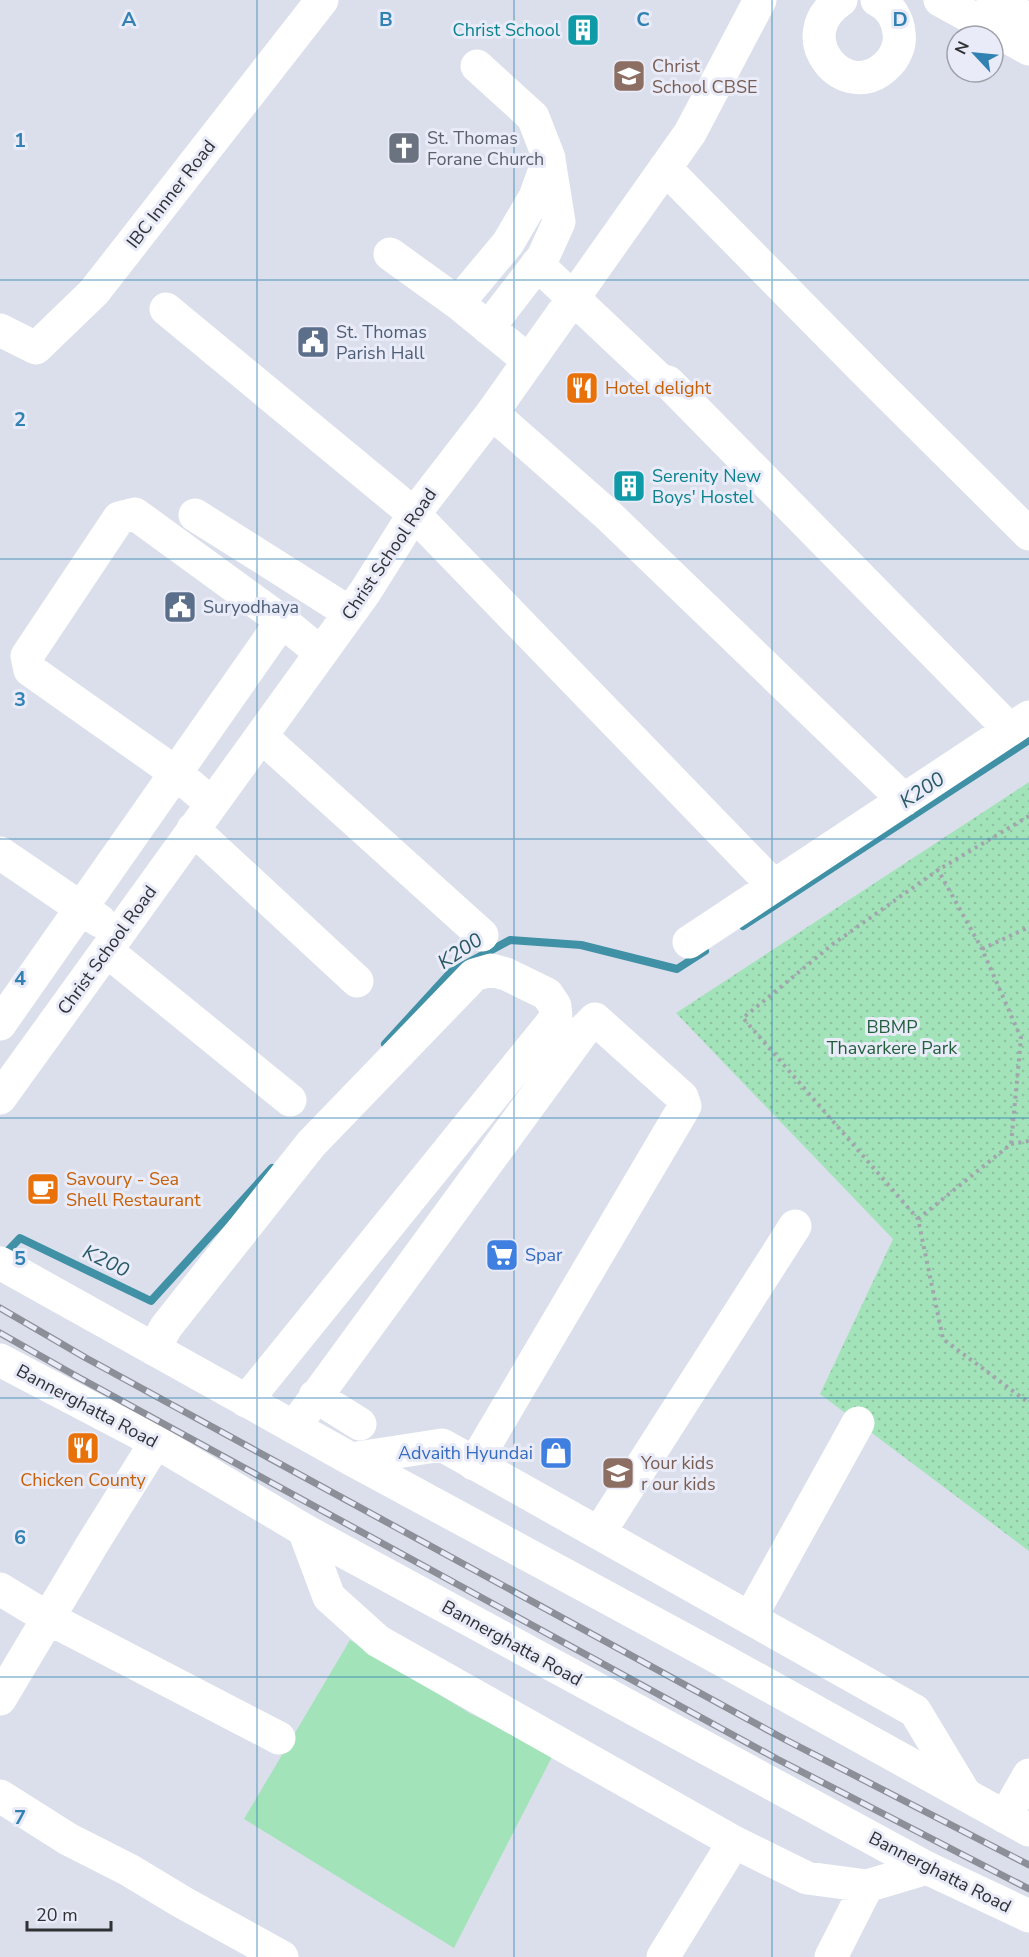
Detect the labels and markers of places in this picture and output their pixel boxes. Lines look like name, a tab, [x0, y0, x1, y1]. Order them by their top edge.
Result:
building icon: Christ School	[565, 12, 601, 48]
place label: Christ School	[453, 18, 561, 42]
place label: Christ School CBSE	[652, 54, 757, 99]
school or university icon: Christ School CBSE	[611, 58, 647, 94]
place label: St. Thomas Forane Church	[427, 126, 544, 171]
church icon: St. Thomas Forane Church	[386, 130, 422, 166]
place label: St. Thomas Parish Hall	[336, 320, 427, 365]
public building icon: St. Thomas Parish Hall	[295, 324, 331, 360]
restaurant icon: Hotel delight	[564, 370, 600, 406]
place label: Hotel delight	[605, 376, 712, 400]
place label: Serenity New Boys' Hostel	[652, 464, 761, 509]
building icon: Serenity New Boys' Hostel	[611, 468, 647, 504]
public building icon: Suryodhaya	[162, 589, 198, 625]
place label: Suryodhaya	[203, 595, 299, 619]
place label: Savoury - Sea Shell Restaurant	[66, 1167, 201, 1212]
cafe icon: Savoury - Sea Shell Restaurant	[25, 1171, 61, 1207]
supermarket icon: Spar	[484, 1237, 520, 1273]
place label: Spar	[525, 1243, 563, 1267]
restaurant icon: Chicken County	[65, 1430, 101, 1466]
shop icon: Advaith Hyundai	[538, 1435, 574, 1471]
place label: Advaith Hyundai	[398, 1441, 533, 1465]
place label: Your kids r our kids	[640, 1451, 716, 1496]
school or university icon: Your kids r our kids	[600, 1455, 636, 1491]
place label: Chicken County	[20, 1468, 147, 1492]

